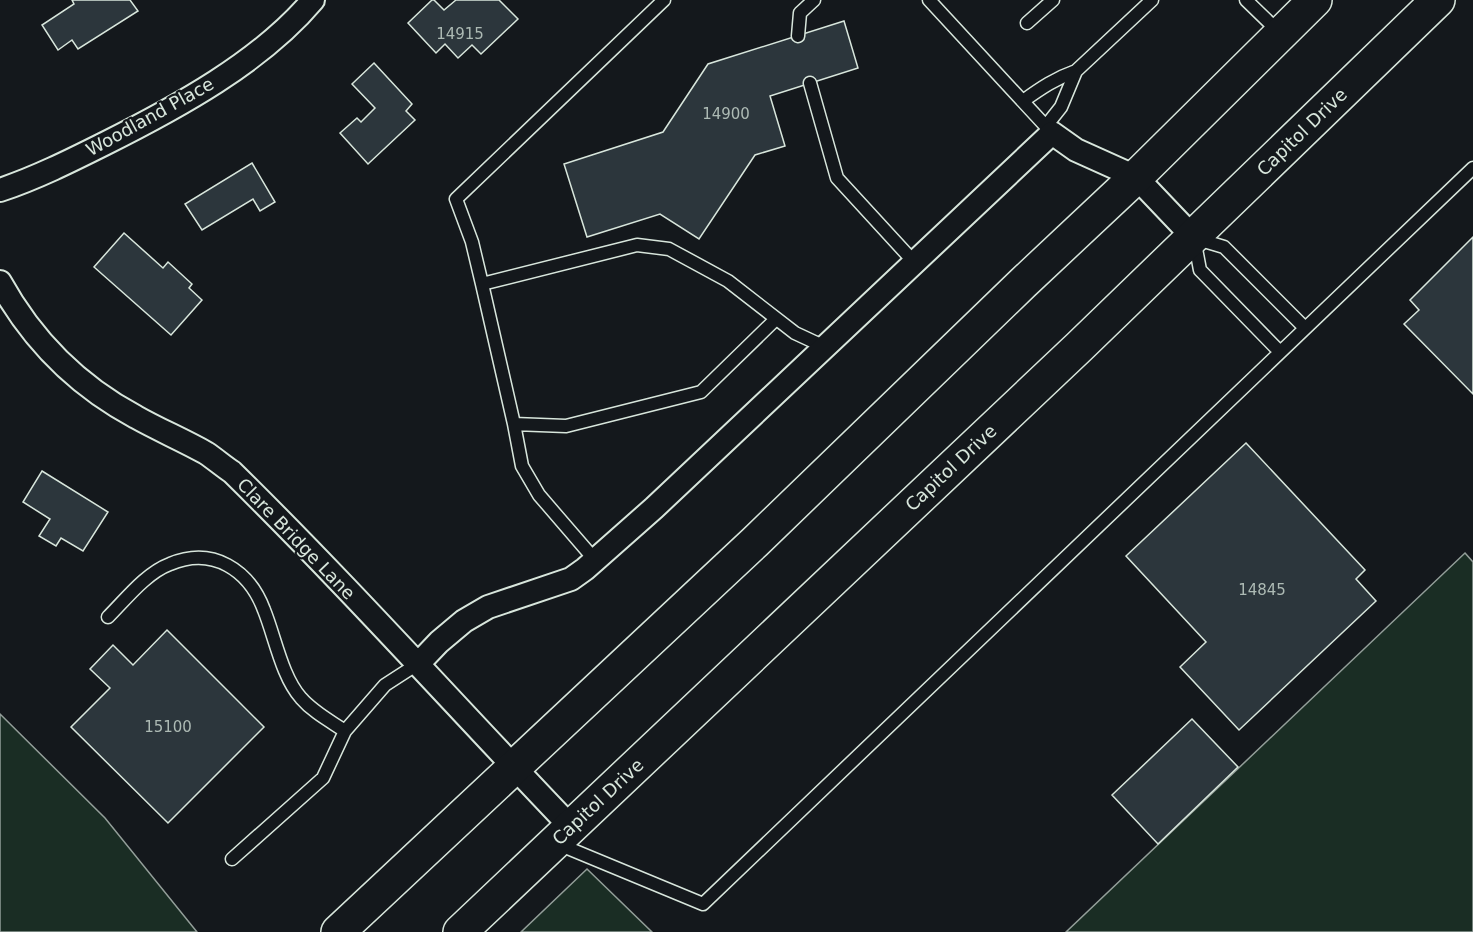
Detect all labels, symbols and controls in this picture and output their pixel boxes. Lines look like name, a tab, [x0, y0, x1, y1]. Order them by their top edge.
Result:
house number: 14915	[436, 25, 484, 43]
street label: Woodland Place	[82, 73, 217, 160]
street label: Capitol Drive	[1252, 84, 1351, 180]
house number: 14900	[702, 105, 750, 123]
street label: Capitol Drive	[901, 420, 1001, 515]
street label: Clare Bridge Lane	[233, 474, 360, 604]
house number: 14845	[1238, 581, 1286, 599]
house number: 15100	[144, 718, 192, 736]
street label: Capitol Drive	[548, 754, 648, 849]

